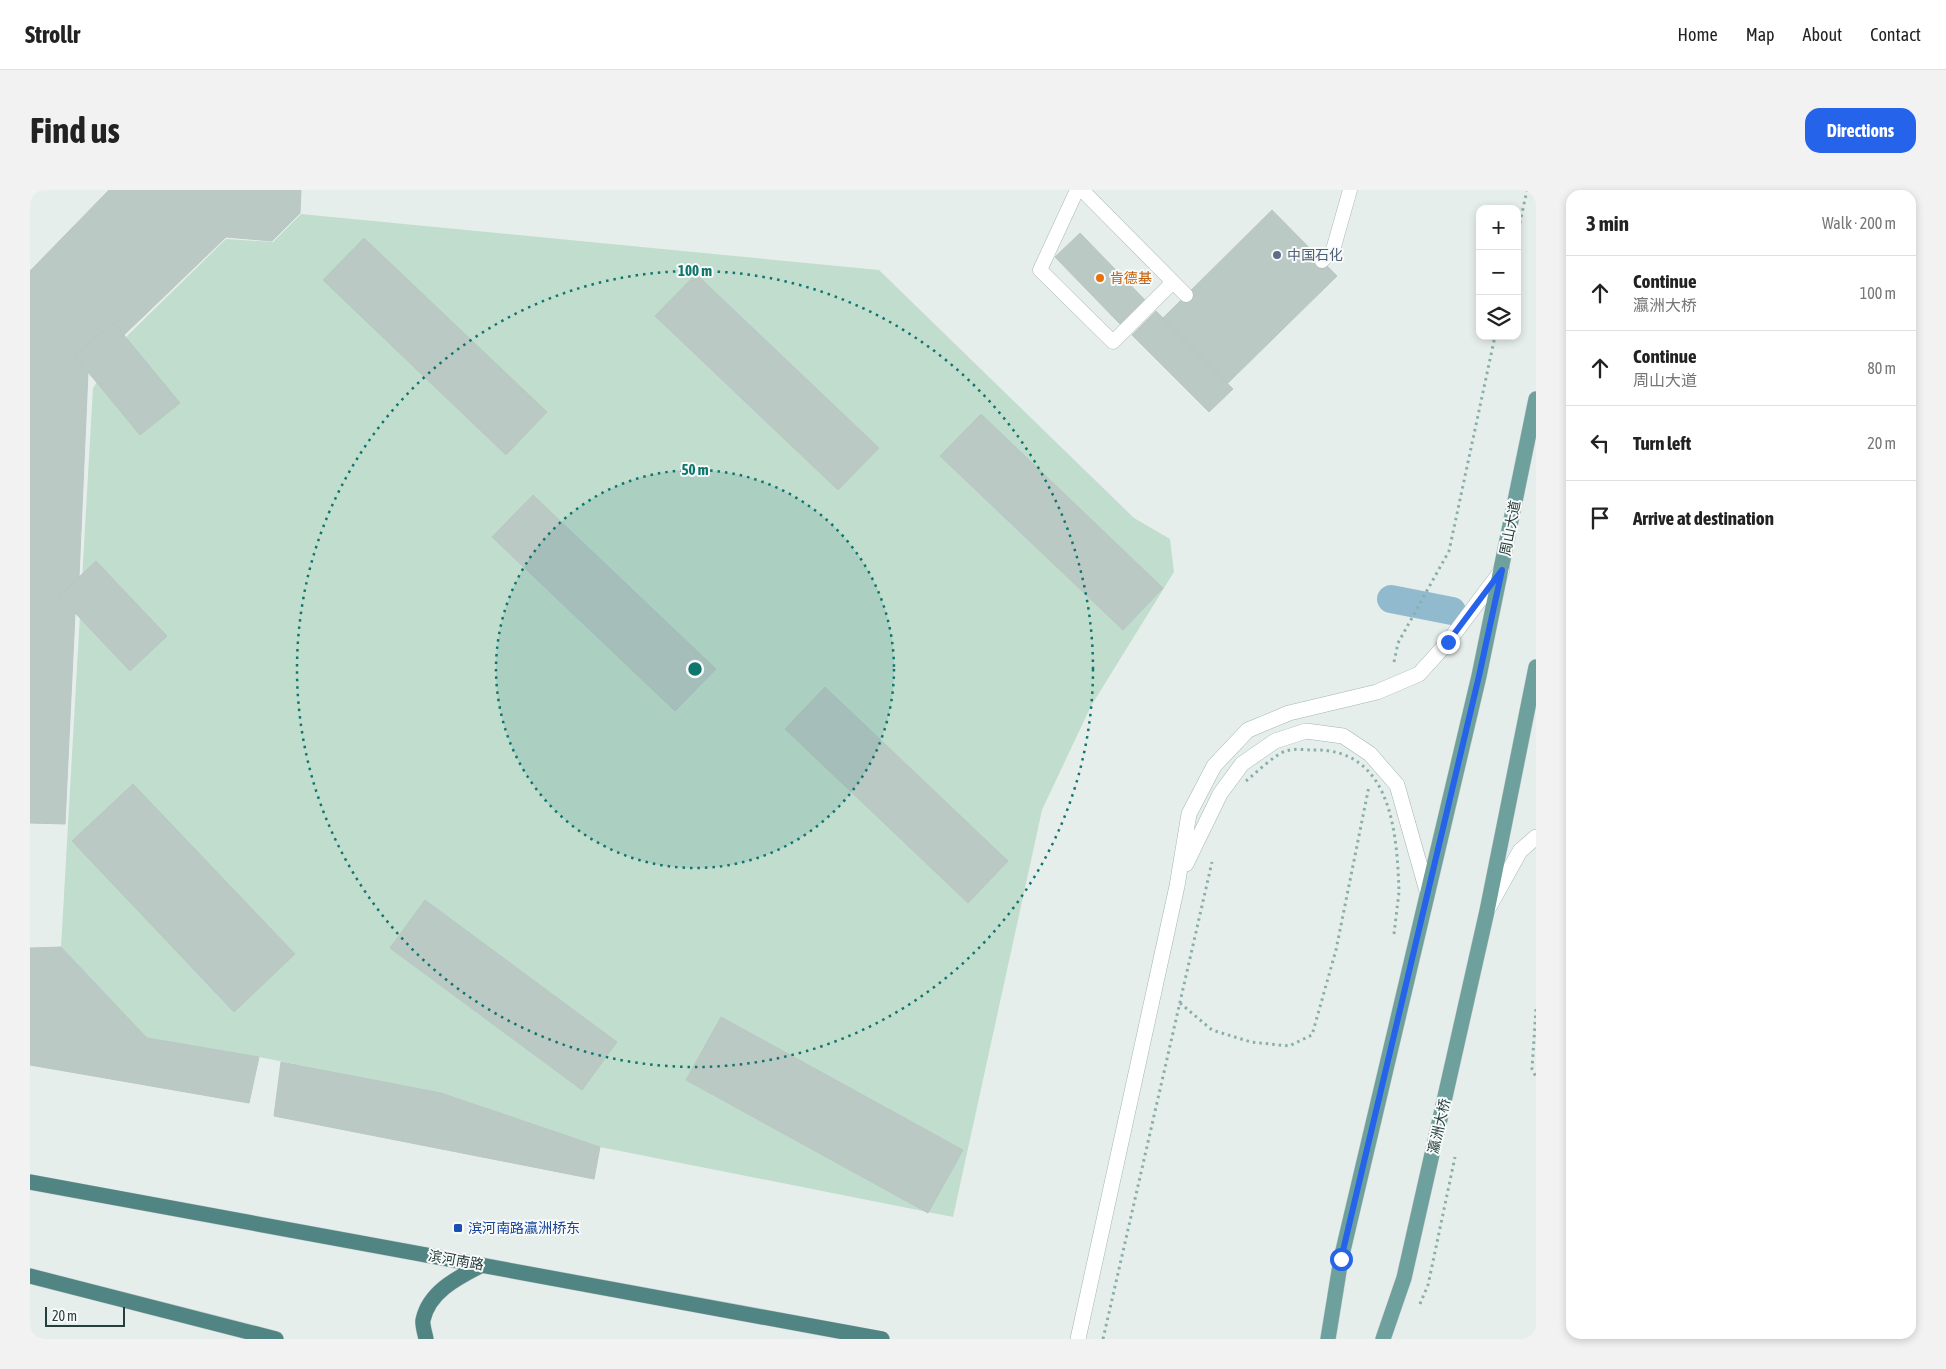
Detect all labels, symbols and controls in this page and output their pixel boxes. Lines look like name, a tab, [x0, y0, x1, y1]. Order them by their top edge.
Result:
text: Strollr	[25, 21, 80, 48]
text: Home	[1678, 24, 1718, 45]
text: Map	[1746, 24, 1775, 45]
text: About	[1803, 24, 1842, 45]
text: Contact	[1870, 24, 1921, 45]
button: Directions	[1805, 108, 1916, 153]
text: Find us	[30, 110, 120, 150]
map controls	[1476, 205, 1521, 340]
button: +	[1476, 205, 1521, 250]
text: 3 min	[1586, 211, 1629, 235]
text: Walk · 200 m	[1822, 214, 1896, 232]
place label: 中国石化	[1287, 247, 1343, 263]
marker: 中国石化	[1271, 249, 1283, 261]
button: −	[1476, 250, 1521, 295]
text: 100 m	[678, 262, 712, 279]
place label: 肯德基	[1110, 270, 1152, 286]
text: Continue	[1633, 270, 1697, 292]
marker: 肯德基	[1094, 272, 1106, 284]
icon: ahead	[1586, 279, 1614, 307]
text: 100 m	[1860, 284, 1896, 302]
button: layers	[1476, 295, 1521, 340]
text: 瀛洲大桥	[1633, 296, 1697, 314]
text: Continue	[1633, 345, 1697, 367]
icon: ahead	[1586, 354, 1614, 382]
text: 80 m	[1867, 359, 1896, 377]
text: 周山大道	[1633, 371, 1697, 389]
icon: left	[1586, 429, 1614, 457]
text: Turn left	[1633, 432, 1691, 454]
text: 20 m	[1867, 434, 1896, 452]
text: 50 m	[682, 461, 709, 478]
street label: 周山大道	[1497, 499, 1523, 557]
icon: arrive	[1586, 504, 1614, 532]
text: Arrive at destination	[1633, 507, 1774, 529]
route end	[1437, 631, 1460, 654]
centre of rings	[686, 660, 704, 678]
street label: 瀛洲大桥	[1425, 1097, 1453, 1155]
place label: 滨河南路瀛洲桥东	[468, 1220, 580, 1236]
marker: 滨河南路瀛洲桥东	[452, 1222, 464, 1234]
street label: 滨河南路	[427, 1247, 485, 1273]
route start	[1330, 1248, 1353, 1271]
scale bar	[45, 1304, 125, 1327]
text: 20 m	[52, 1308, 77, 1324]

